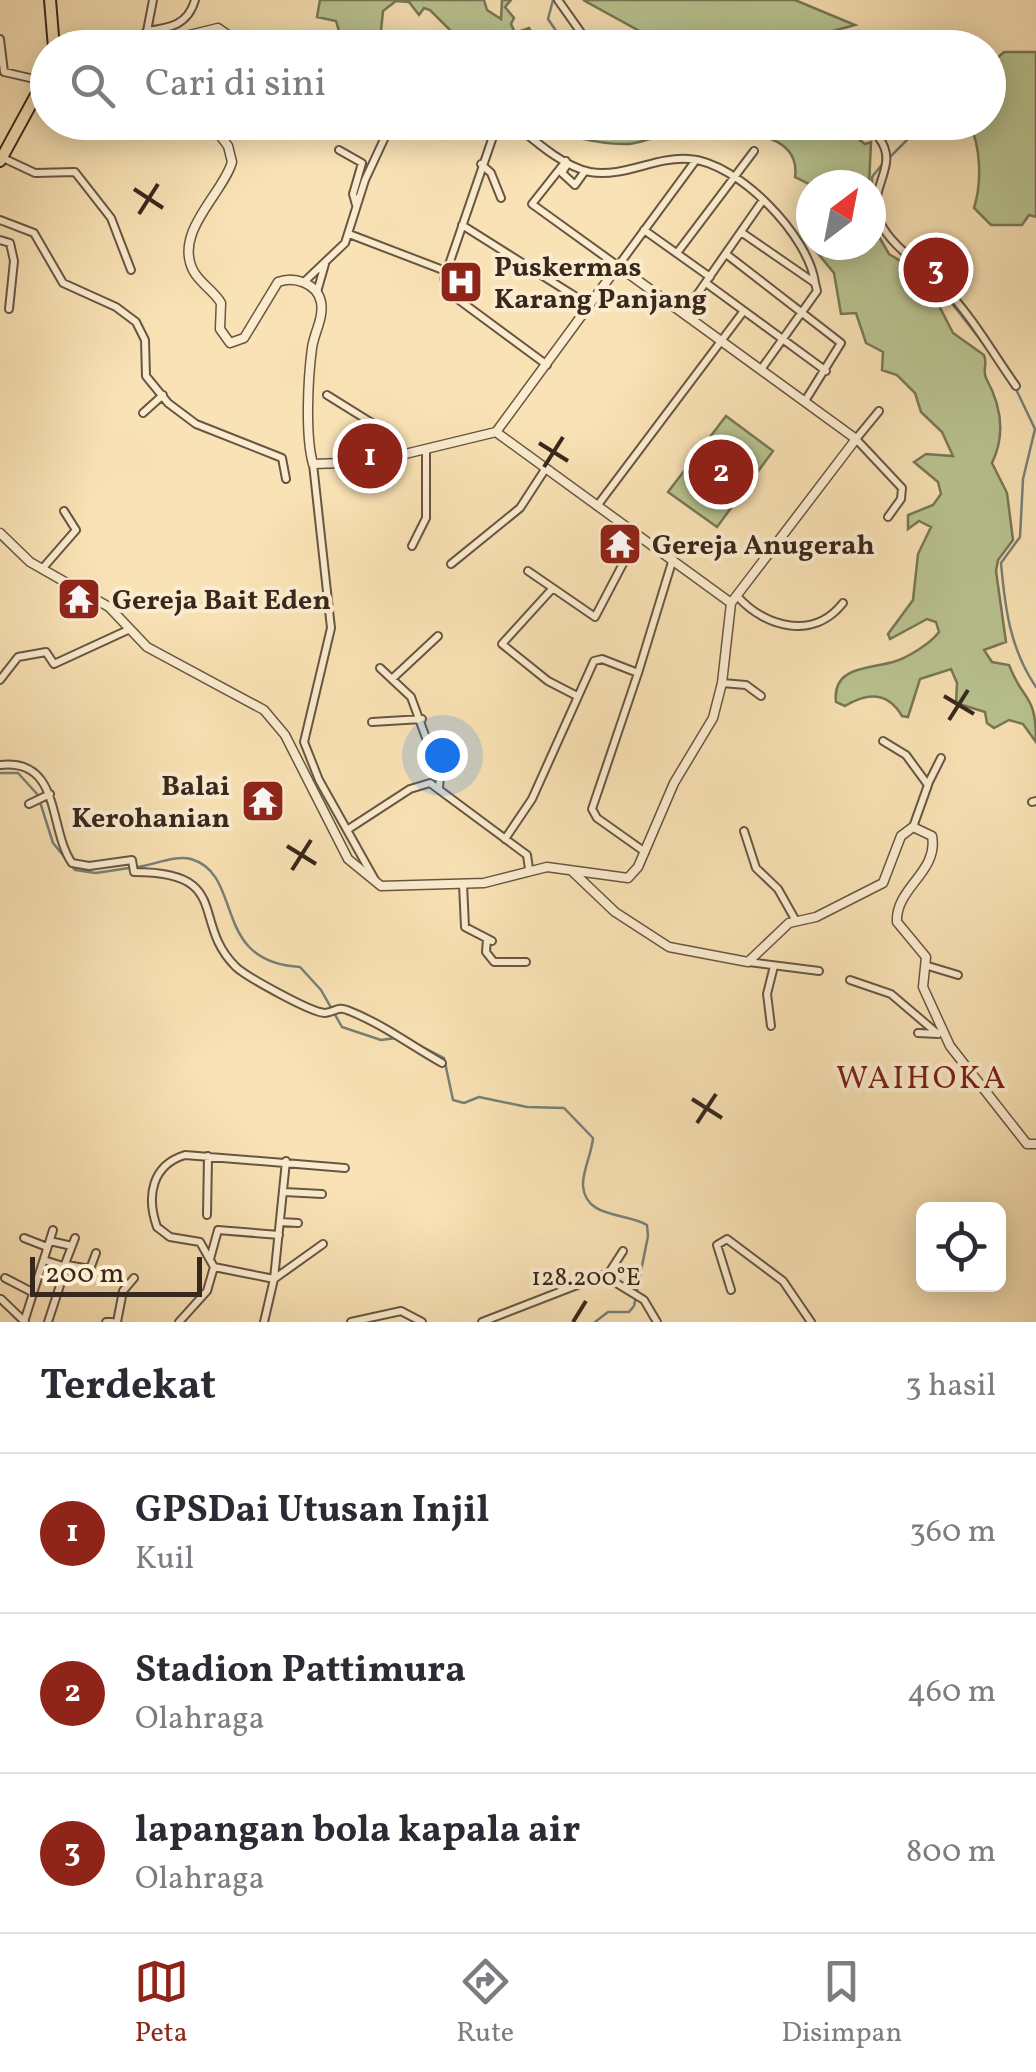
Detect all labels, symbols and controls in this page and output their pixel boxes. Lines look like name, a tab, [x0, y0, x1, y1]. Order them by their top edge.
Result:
search box	[30, 30, 1006, 140]
icon: search	[65, 58, 120, 113]
text: Cari di sini	[145, 59, 326, 112]
north arrow	[796, 170, 886, 260]
pin: 3	[904, 232, 968, 308]
place label: Puskermas Karang Panjang	[494, 249, 707, 320]
hospital icon: Puskermas Karang Panjang	[438, 259, 484, 305]
pin: 1	[338, 418, 402, 494]
pin: 2	[688, 434, 754, 510]
temple icon: Gereja Anugerah	[597, 521, 643, 567]
place label: Gereja Anugerah	[652, 527, 875, 566]
temple icon: Gereja Bait Eden	[56, 576, 102, 622]
place label: Gereja Bait Eden	[112, 582, 331, 621]
your location	[417, 730, 468, 781]
place label: Balai Kerohanian	[72, 768, 230, 839]
temple icon: Balai Kerohanian	[240, 778, 286, 824]
district label: WAIHOKA	[836, 1058, 1008, 1102]
map controls	[916, 1202, 1006, 1292]
button: locate	[916, 1202, 1006, 1292]
scale bar	[30, 1252, 202, 1296]
text: 200 m	[45, 1255, 124, 1294]
text: 128.200°E	[531, 1261, 641, 1296]
text: Terdekat	[40, 1358, 216, 1417]
text: 3 hasil	[905, 1365, 996, 1409]
text: GPSDai Utusan Injil	[135, 1485, 489, 1538]
text: 1	[66, 1511, 79, 1555]
text: 360 m	[909, 1511, 996, 1555]
text: Kuil	[135, 1538, 194, 1582]
text: Stadion Pattimura	[135, 1645, 466, 1698]
text: 2	[64, 1671, 81, 1715]
text: 460 m	[907, 1671, 996, 1715]
text: Olahraga	[135, 1698, 265, 1742]
text: lapangan bola kapala air	[135, 1805, 580, 1858]
text: 3	[64, 1831, 81, 1875]
text: 800 m	[906, 1831, 996, 1875]
text: Olahraga	[135, 1858, 265, 1902]
tab: Peta	[134, 1954, 189, 2053]
tab: Rute	[456, 1954, 514, 2053]
tab: Disimpan	[781, 1954, 902, 2053]

